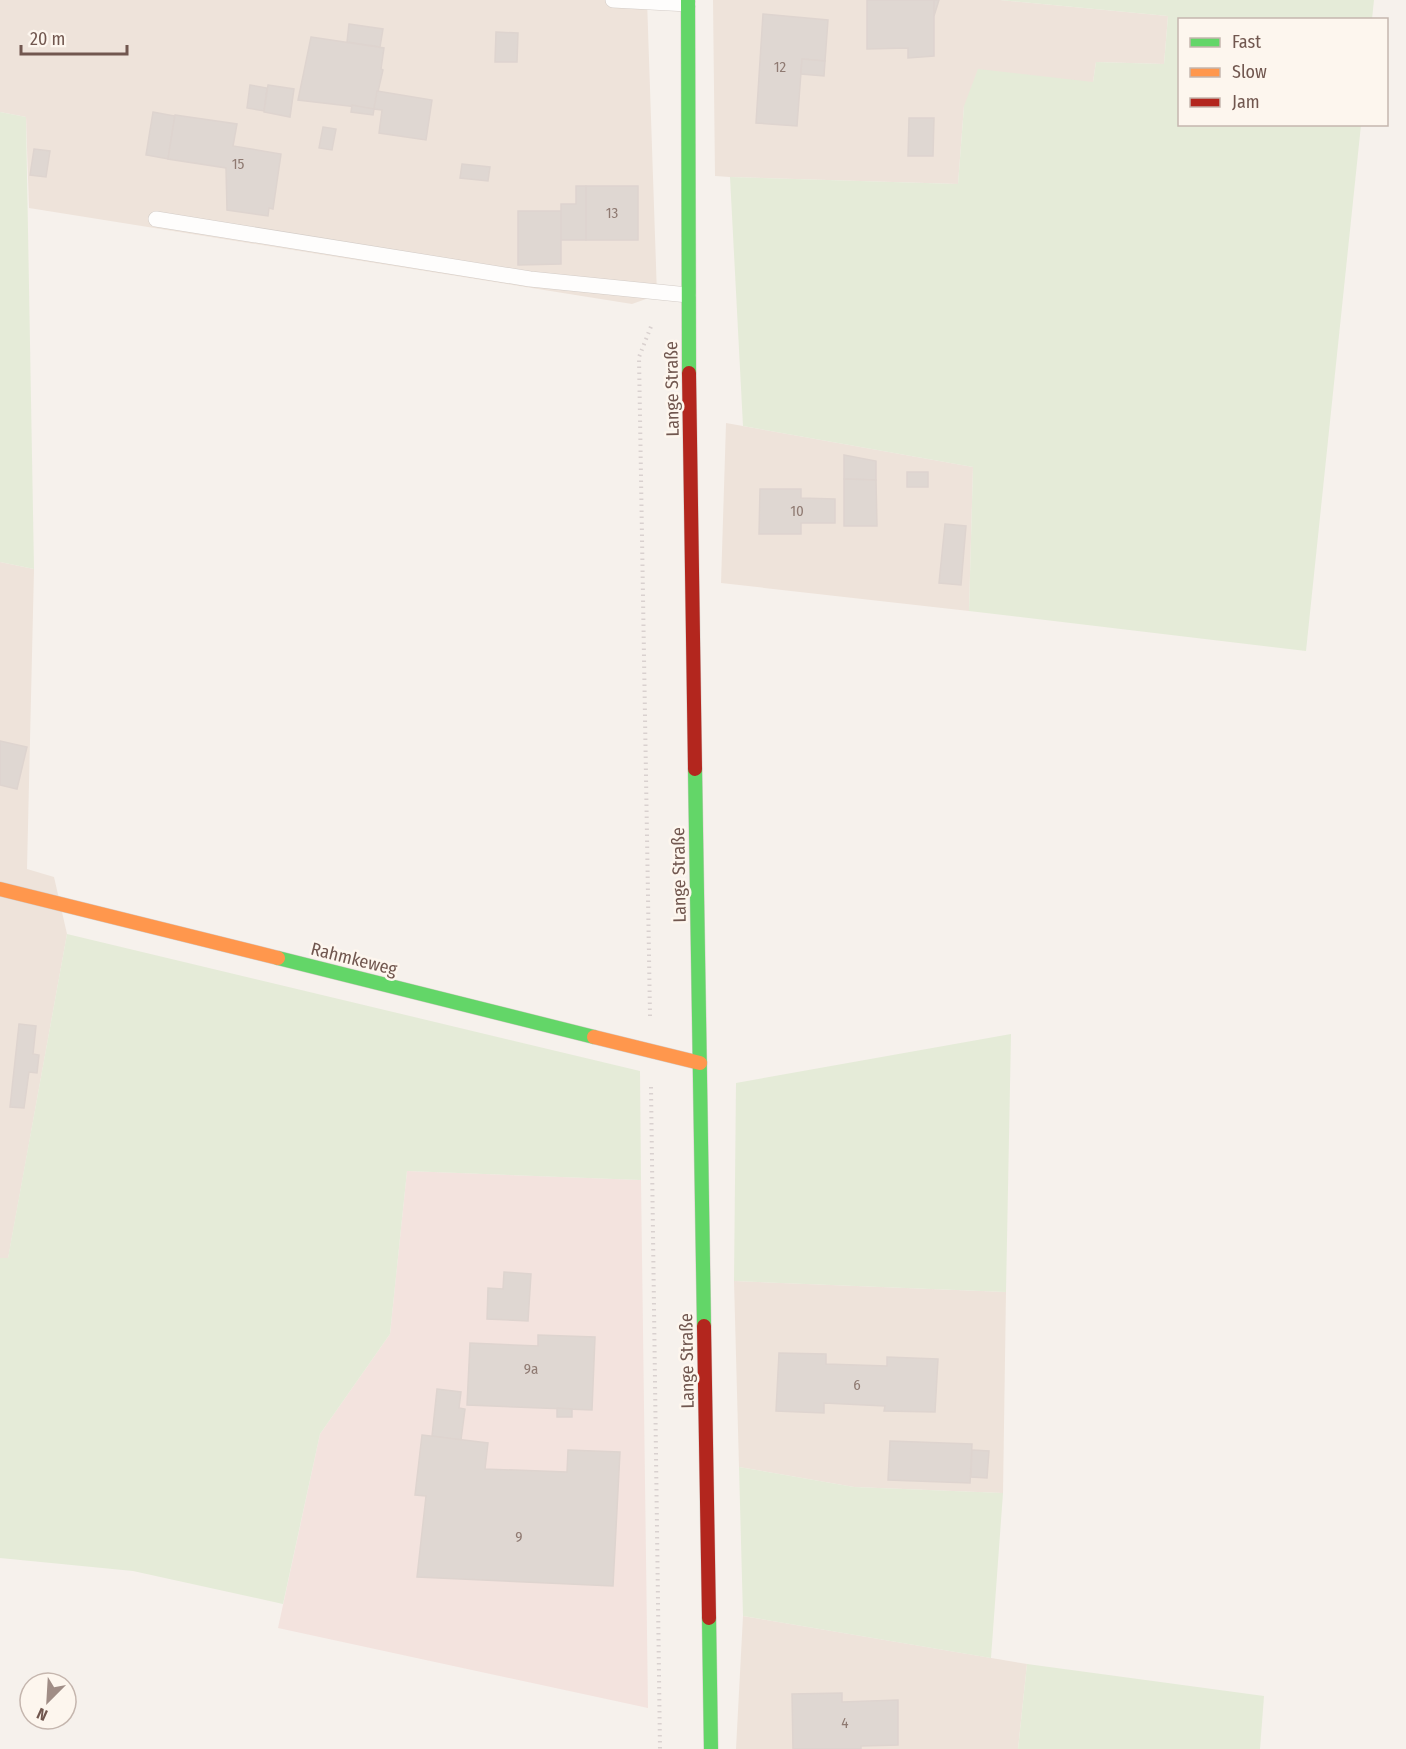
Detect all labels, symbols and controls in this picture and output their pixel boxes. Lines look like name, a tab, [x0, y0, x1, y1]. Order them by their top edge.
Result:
scale bar	[21, 18, 128, 56]
legend	[1178, 18, 1388, 126]
text: 20 m	[30, 28, 65, 50]
text: Fast	[1232, 31, 1261, 53]
house number: 12	[774, 58, 787, 76]
text: Slow	[1232, 61, 1267, 83]
text: Jam	[1232, 91, 1260, 113]
house number: 15	[232, 155, 244, 173]
house number: 13	[606, 204, 619, 222]
street label: Lange Straße	[660, 341, 684, 437]
house number: 10	[790, 502, 804, 520]
street label: Lange Straße	[667, 827, 691, 923]
street label: Rahmkeweg	[309, 938, 400, 980]
street label: Lange Straße	[675, 1313, 699, 1409]
house number: 9a	[524, 1360, 538, 1378]
house number: 6	[853, 1376, 861, 1394]
house number: 9	[515, 1528, 523, 1546]
north arrow	[18, 1671, 78, 1731]
text: N	[34, 1704, 50, 1725]
house number: 4	[841, 1714, 849, 1732]

